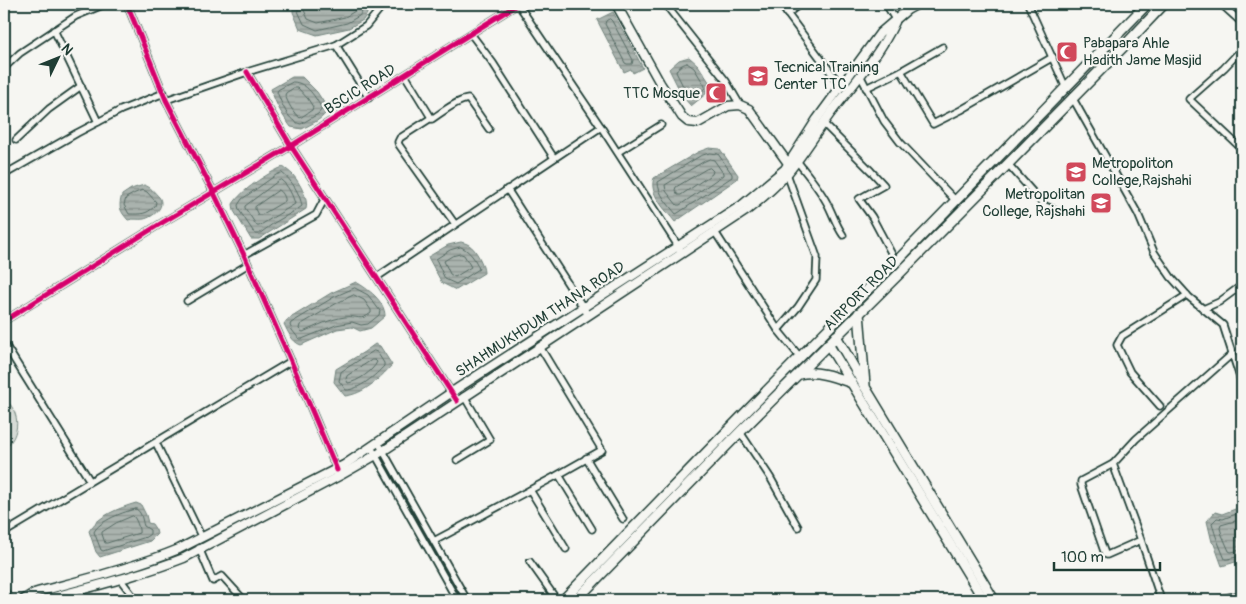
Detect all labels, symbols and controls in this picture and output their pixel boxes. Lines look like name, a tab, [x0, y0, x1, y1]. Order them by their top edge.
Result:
north arrow	[32, 32, 82, 82]
place label: Pabapara Ahle Hadith Jame Masjid	[1083, 34, 1202, 70]
text: N	[58, 40, 77, 59]
mosque icon: Pabapara Ahle Hadith Jame Masjid	[1055, 40, 1079, 64]
place label: Tecnical Training Center TTC	[774, 58, 879, 94]
street label: BSCIC ROAD	[321, 60, 399, 119]
school or university icon: Tecnical Training Center TTC	[746, 64, 770, 88]
mosque icon: TTC Mosque	[704, 81, 728, 105]
place label: TTC Mosque	[623, 84, 701, 103]
place label: Metropoliton College,Rajshahi	[1092, 154, 1192, 190]
school or university icon: Metropoliton College,Rajshahi	[1064, 160, 1088, 184]
place label: Metropolitan College, Rajshahi	[982, 185, 1085, 221]
school or university icon: Metropolitan College, Rajshahi	[1089, 191, 1113, 215]
street label: AIRPORT ROAD	[820, 252, 903, 335]
street label: SHAHMUKHDUM THANA ROAD	[452, 257, 629, 381]
scale bar	[1054, 539, 1160, 571]
text: 100 m	[1061, 548, 1104, 567]

